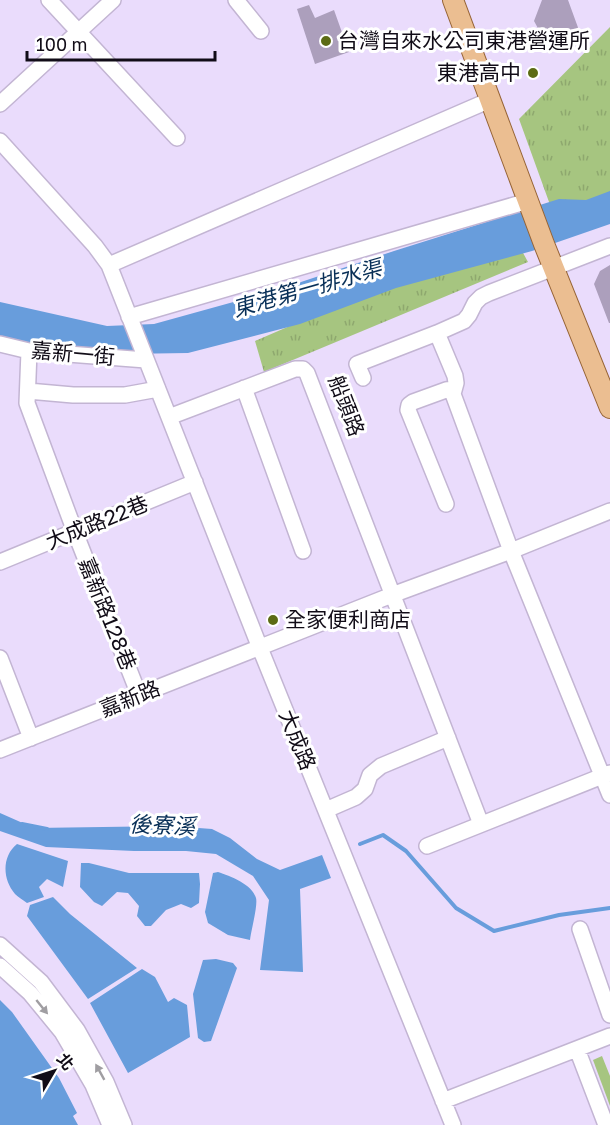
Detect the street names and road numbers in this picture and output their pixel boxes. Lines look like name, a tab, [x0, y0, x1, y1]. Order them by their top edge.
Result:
street label: 嘉新一街	[30, 336, 116, 370]
street label: 船頭路	[324, 372, 370, 440]
street label: 大成路22巷	[42, 490, 152, 554]
street label: 嘉新路128巷	[74, 554, 142, 674]
street label: 嘉新路	[96, 674, 164, 722]
street label: 大成路	[274, 706, 322, 774]

